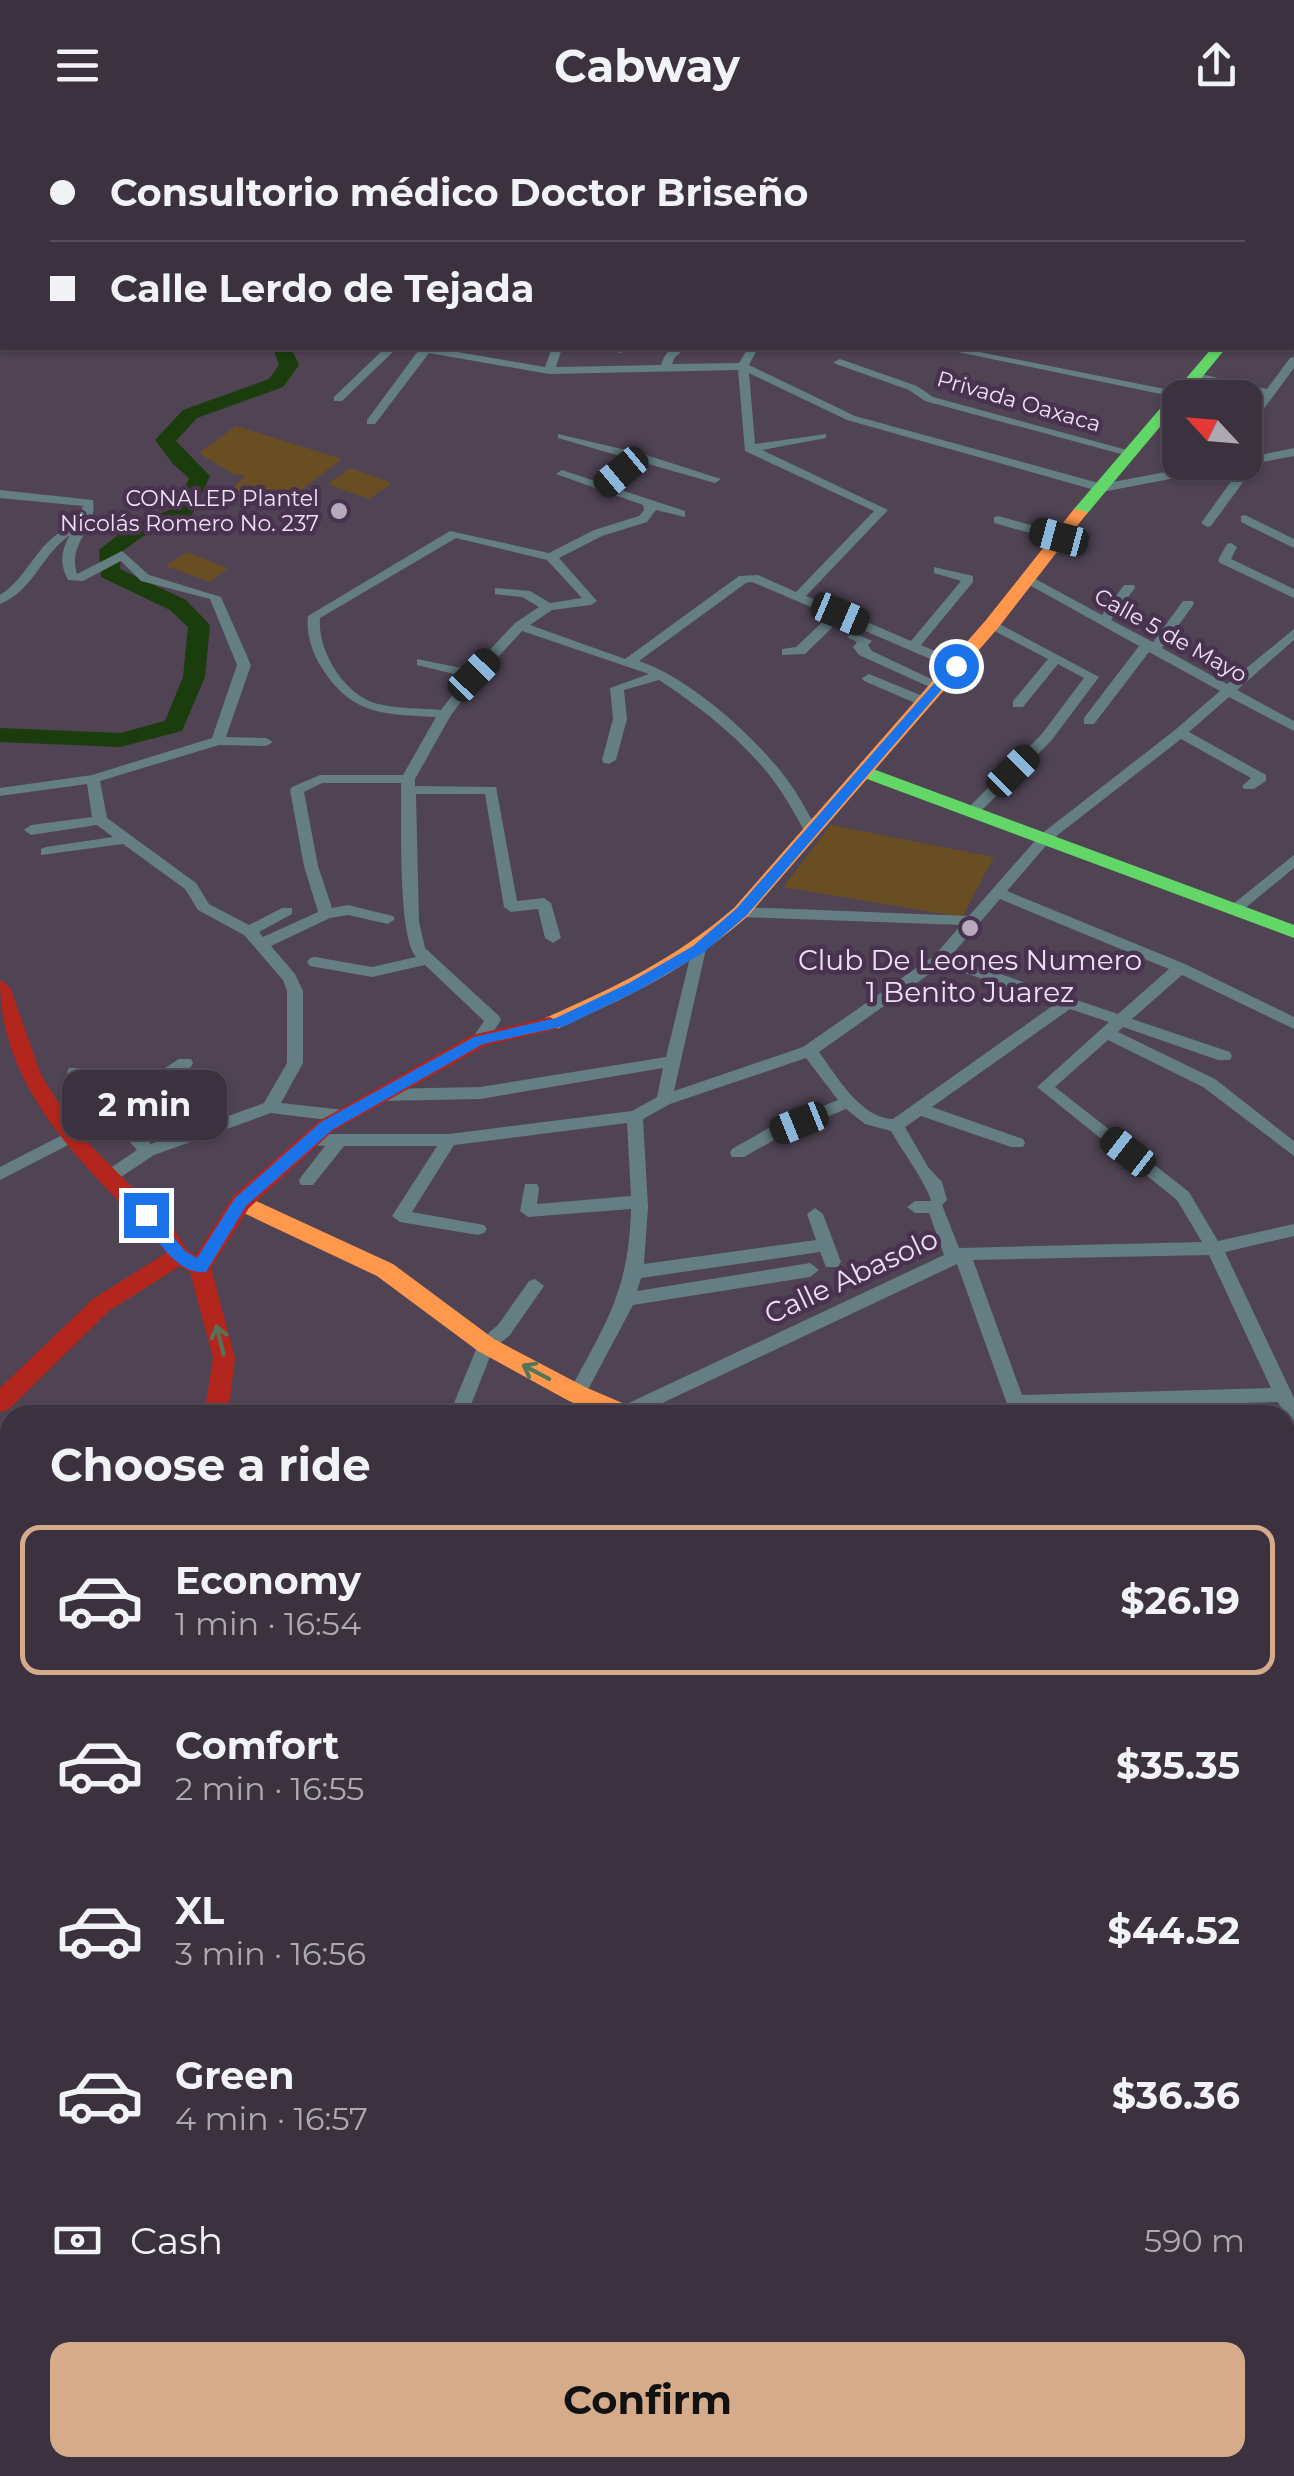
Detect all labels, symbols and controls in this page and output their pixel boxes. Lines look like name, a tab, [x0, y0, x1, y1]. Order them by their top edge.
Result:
icon: menu	[50, 38, 105, 93]
text: Cabway	[554, 38, 740, 93]
icon: share	[1189, 38, 1244, 93]
text: Consultorio médico Doctor Briseño	[110, 169, 809, 216]
text: Calle Lerdo de Tejada	[110, 265, 534, 312]
street label: Privada Oaxaca	[934, 365, 1104, 438]
north arrow	[1162, 380, 1262, 480]
map controls	[1162, 380, 1262, 480]
car	[588, 441, 654, 503]
place label: CONALEP Plantel Nicolás Romero No. 237	[60, 485, 319, 537]
marker: CONALEP Plantel Nicolás Romero No. 237	[328, 500, 350, 522]
car	[1026, 515, 1092, 559]
street label: Calle 5 de Mayo	[1090, 582, 1252, 689]
car	[807, 588, 873, 640]
car	[442, 643, 506, 707]
route start	[934, 644, 979, 689]
car	[981, 739, 1045, 803]
marker: Club De Leones Numero 1 Benito Juarez	[959, 917, 981, 939]
place label: Club De Leones Numero 1 Benito Juarez	[798, 943, 1142, 1009]
callout: 2 min	[64, 1070, 228, 1140]
text: 2 min	[98, 1085, 191, 1124]
car	[766, 1098, 832, 1148]
car	[1095, 1122, 1161, 1182]
route end	[124, 1193, 169, 1238]
street label: Calle Abasolo	[759, 1221, 943, 1331]
one-way arrow	[209, 1325, 228, 1357]
one-way arrow	[521, 1361, 551, 1381]
text: Choose a ride	[50, 1437, 371, 1492]
icon: car	[55, 1555, 145, 1645]
text: Economy	[175, 1557, 361, 1604]
text: $26.19	[1120, 1577, 1240, 1624]
text: 1 min · 16:54	[175, 1604, 361, 1643]
icon: car	[55, 1720, 145, 1810]
text: Comfort	[175, 1722, 339, 1769]
text: $35.35	[1116, 1742, 1240, 1789]
text: 2 min · 16:55	[175, 1769, 364, 1808]
icon: car	[55, 1885, 145, 1975]
text: XL	[175, 1887, 224, 1934]
text: $44.52	[1107, 1907, 1240, 1954]
text: 3 min · 16:56	[175, 1934, 366, 1973]
icon: car	[55, 2050, 145, 2140]
text: Green	[175, 2052, 295, 2099]
text: $36.36	[1112, 2072, 1240, 2119]
text: 4 min · 16:57	[175, 2099, 368, 2138]
icon: cash	[50, 2213, 105, 2268]
text: Cash	[130, 2217, 223, 2264]
text: 590 m	[1144, 2221, 1245, 2260]
button: Confirm	[50, 2342, 1245, 2457]

